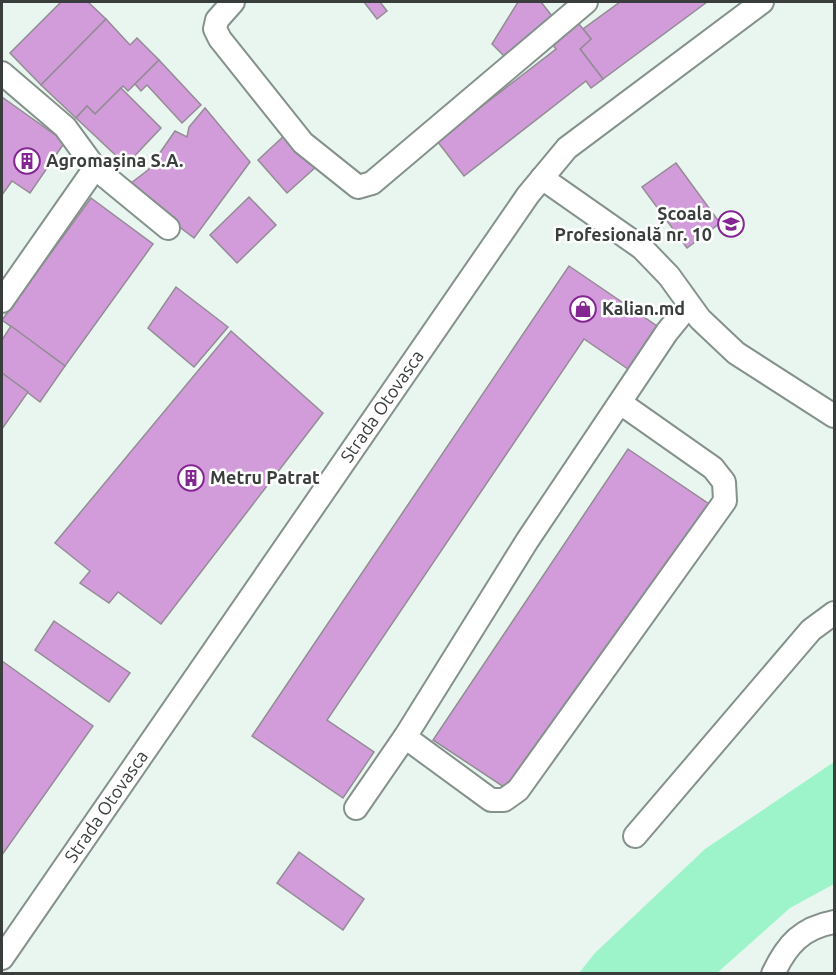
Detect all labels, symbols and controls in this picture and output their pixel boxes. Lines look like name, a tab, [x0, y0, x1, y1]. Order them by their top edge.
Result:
building icon: Agromașina S.A.	[12, 146, 42, 176]
place label: Agromașina S.A.	[46, 150, 184, 171]
place label: Școala Profesională nr. 10	[555, 203, 712, 244]
school or university icon: Școala Profesională nr. 10	[716, 209, 746, 239]
shop icon: Kalian.md	[568, 294, 598, 324]
place label: Kalian.md	[602, 298, 685, 318]
street label: Strada Otovasca	[336, 346, 427, 466]
building icon: Metru Patrat	[176, 463, 206, 493]
place label: Metru Patrat	[210, 467, 320, 487]
street label: Strada Otovasca	[60, 746, 151, 866]

